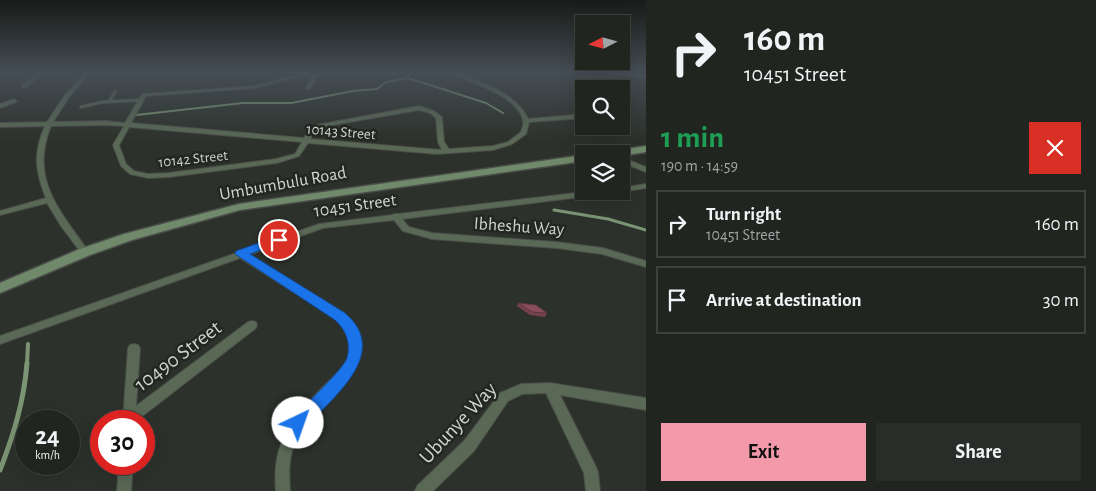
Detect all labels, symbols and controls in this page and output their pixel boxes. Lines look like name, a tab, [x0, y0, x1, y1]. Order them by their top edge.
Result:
north arrow	[575, 15, 630, 70]
map controls	[575, 15, 630, 200]
icon: right	[661, 20, 726, 85]
text: 160 m	[744, 22, 825, 57]
text: 10451 Street	[744, 63, 846, 85]
button: search	[575, 80, 630, 135]
street label: 10143 Street	[306, 122, 376, 143]
button: close	[1029, 122, 1081, 174]
text: 1 min	[661, 123, 724, 153]
button: layers	[575, 145, 630, 200]
street label: 10142 Street	[157, 148, 229, 170]
text: 190 m · 14:59	[661, 158, 738, 174]
street label: Umbumbulu Road	[218, 164, 348, 204]
street label: 10451 Street	[312, 191, 398, 221]
text: Turn right	[706, 205, 781, 224]
icon: right	[663, 210, 691, 238]
street label: Ibheshu Way	[473, 215, 565, 239]
text: 160 m	[1035, 215, 1079, 234]
pin	[258, 219, 300, 261]
icon: arrive	[265, 226, 293, 254]
text: 10451 Street	[706, 227, 780, 243]
icon: arrive	[663, 286, 691, 314]
text: Arrive at destination	[706, 291, 862, 310]
text: 30 m	[1043, 291, 1079, 310]
street label: 10490 Street	[131, 317, 225, 395]
street label: Ubunye Way	[415, 378, 501, 468]
position arrow	[271, 396, 323, 448]
speed limit sign: 30	[90, 410, 155, 475]
button: Exit	[661, 423, 866, 481]
button: Share	[876, 423, 1081, 481]
text: 24	[35, 424, 60, 449]
text: km/h	[35, 449, 60, 461]

